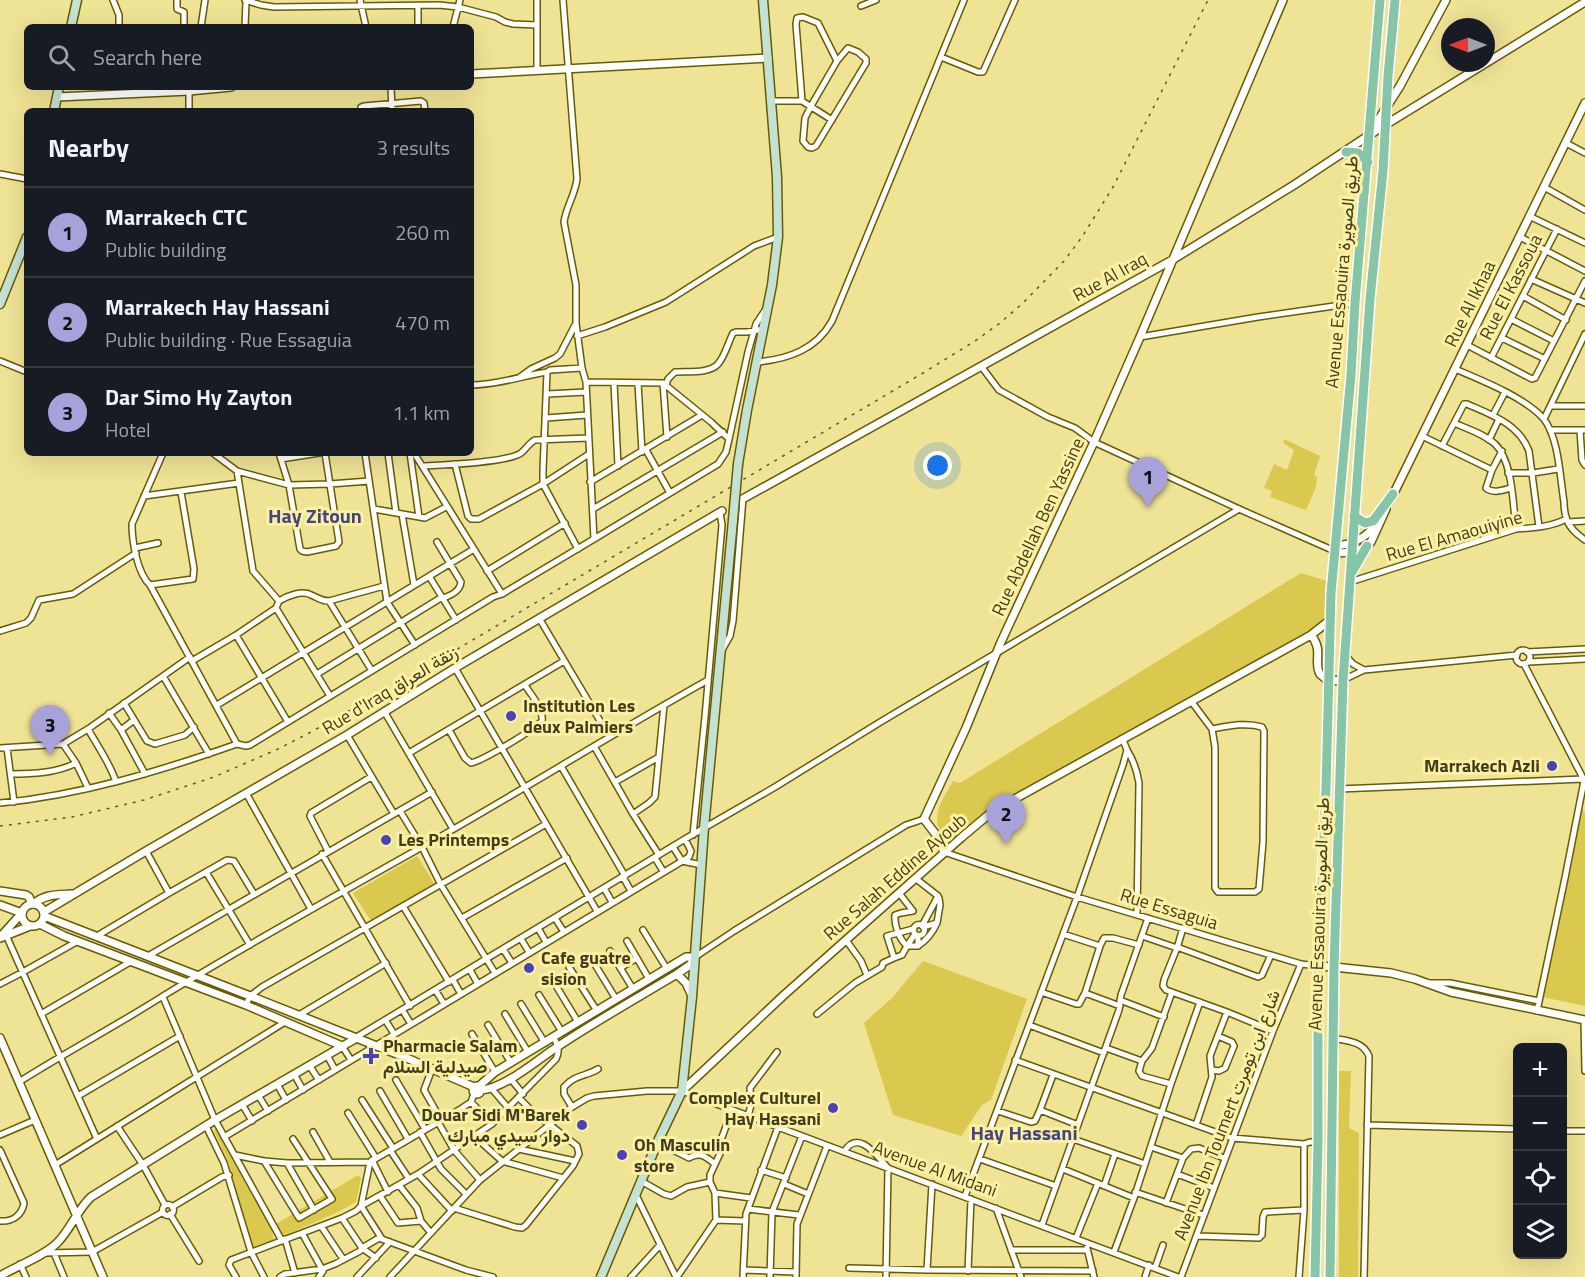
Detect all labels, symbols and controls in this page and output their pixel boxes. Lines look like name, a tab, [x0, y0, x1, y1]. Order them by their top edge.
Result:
north arrow	[1441, 18, 1495, 72]
search box	[24, 24, 474, 90]
text: Search here	[93, 40, 202, 74]
icon: search	[45, 41, 78, 74]
text: Nearby	[48, 128, 129, 167]
text: 3 results	[377, 132, 450, 163]
street label: Avenue Essaouira طريق الصويرة	[1318, 155, 1365, 389]
text: Marrakech CTC	[105, 200, 247, 234]
text: 1	[62, 217, 73, 248]
text: 260 m	[395, 217, 450, 248]
street label: Rue El Kassoua	[1472, 229, 1549, 344]
text: Public building	[105, 234, 226, 265]
street label: Rue Al Iraq	[1068, 245, 1152, 308]
street label: Rue Al Ikhaa	[1437, 256, 1502, 352]
text: Marrakech Hay Hassani	[105, 290, 330, 324]
text: 2	[62, 307, 73, 338]
text: 470 m	[395, 307, 450, 338]
text: Public building · Rue Essaguia	[105, 324, 352, 355]
text: Dar Simo Hy Zayton	[105, 380, 292, 414]
text: 3	[62, 397, 73, 428]
text: 1.1 km	[393, 397, 450, 428]
text: Hotel	[105, 414, 151, 445]
street label: Rue Abdellah Ben Yassine	[984, 433, 1091, 620]
your location	[923, 451, 952, 480]
pin: 1	[1128, 458, 1168, 507]
district label: Hay Zitoun	[268, 500, 362, 531]
street label: Rue El Amaouiyine	[1382, 503, 1525, 568]
street label: Rue d'Iraq زنقة العراق	[317, 638, 463, 741]
place label: Institution Les deux Palmiers	[523, 692, 635, 740]
pin: 3	[31, 706, 70, 755]
marker: Institution Les deux Palmiers	[504, 709, 518, 723]
place label: Marrakech Azli	[1424, 752, 1540, 779]
marker: Marrakech Azli	[1545, 759, 1559, 773]
pin: 2	[986, 794, 1026, 844]
street label: Avenue Essaouira طريق الصويرة	[1301, 797, 1336, 1031]
street label: Rue Salah Eddine Ayoub	[817, 807, 972, 947]
place label: Les Printemps	[398, 826, 509, 853]
marker: Les Printemps	[379, 833, 393, 847]
street label: Rue Essaguia	[1117, 881, 1221, 936]
place label: Cafe guatre sision	[541, 944, 631, 992]
marker: Cafe guatre sision	[522, 961, 536, 975]
street label: Avenue Ibn Toumert شارع ابن تومرت	[1166, 986, 1287, 1244]
place label: Pharmacie Salam صيدلية السلام	[383, 1032, 518, 1080]
map controls	[1513, 1043, 1567, 1259]
button: +	[1513, 1043, 1567, 1097]
marker: Pharmacie Salam صيدلية السلام	[364, 1049, 378, 1063]
place label: Complex Culturel Hay Hassani	[689, 1084, 821, 1132]
button: −	[1513, 1097, 1567, 1151]
place label: Douar Sidi M'Barek دوار سيدي مبارك	[421, 1101, 571, 1151]
marker: Complex Culturel Hay Hassani	[826, 1101, 840, 1115]
district label: Hay Hassani	[970, 1117, 1078, 1148]
marker: Douar Sidi M'Barek دوار سيدي مبارك	[575, 1118, 589, 1132]
place label: Oh Masculin store	[634, 1131, 730, 1179]
street label: Avenue Al Midani	[869, 1134, 1001, 1204]
marker: Oh Masculin store	[615, 1148, 629, 1162]
button: locate	[1513, 1151, 1567, 1205]
button: layers	[1513, 1205, 1567, 1259]

